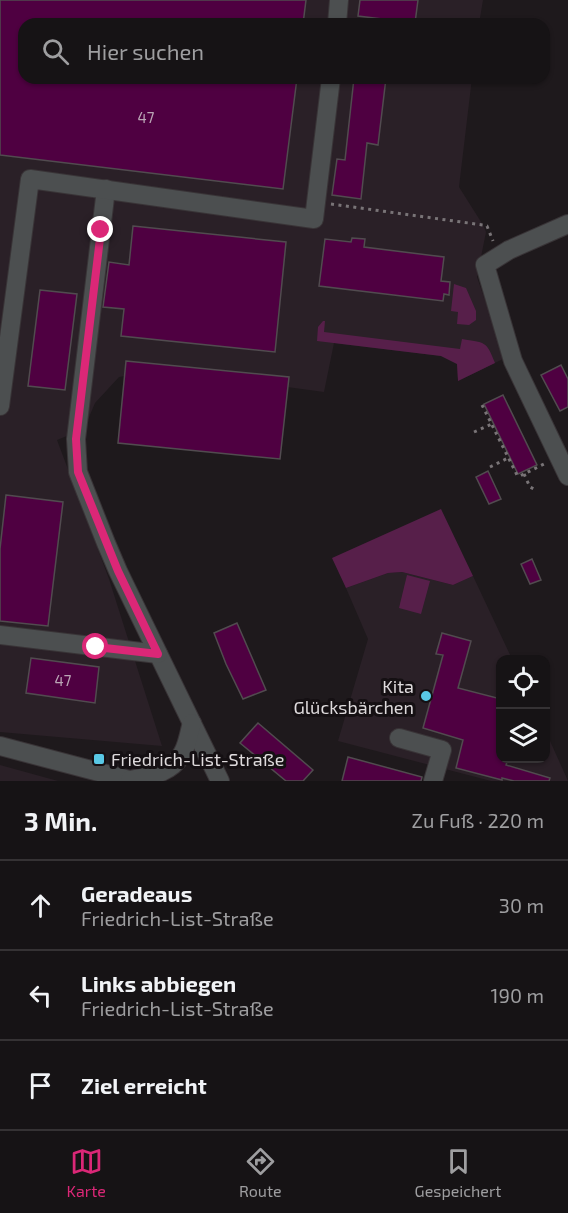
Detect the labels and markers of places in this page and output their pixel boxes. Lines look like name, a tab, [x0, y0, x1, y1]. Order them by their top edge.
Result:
place label: Kita Glücksbärchen	[293, 675, 414, 718]
marker: Kita Glücksbärchen	[419, 689, 433, 703]
place label: Friedrich-List-Straße	[111, 748, 284, 770]
marker: Friedrich-List-Straße	[92, 752, 106, 766]

